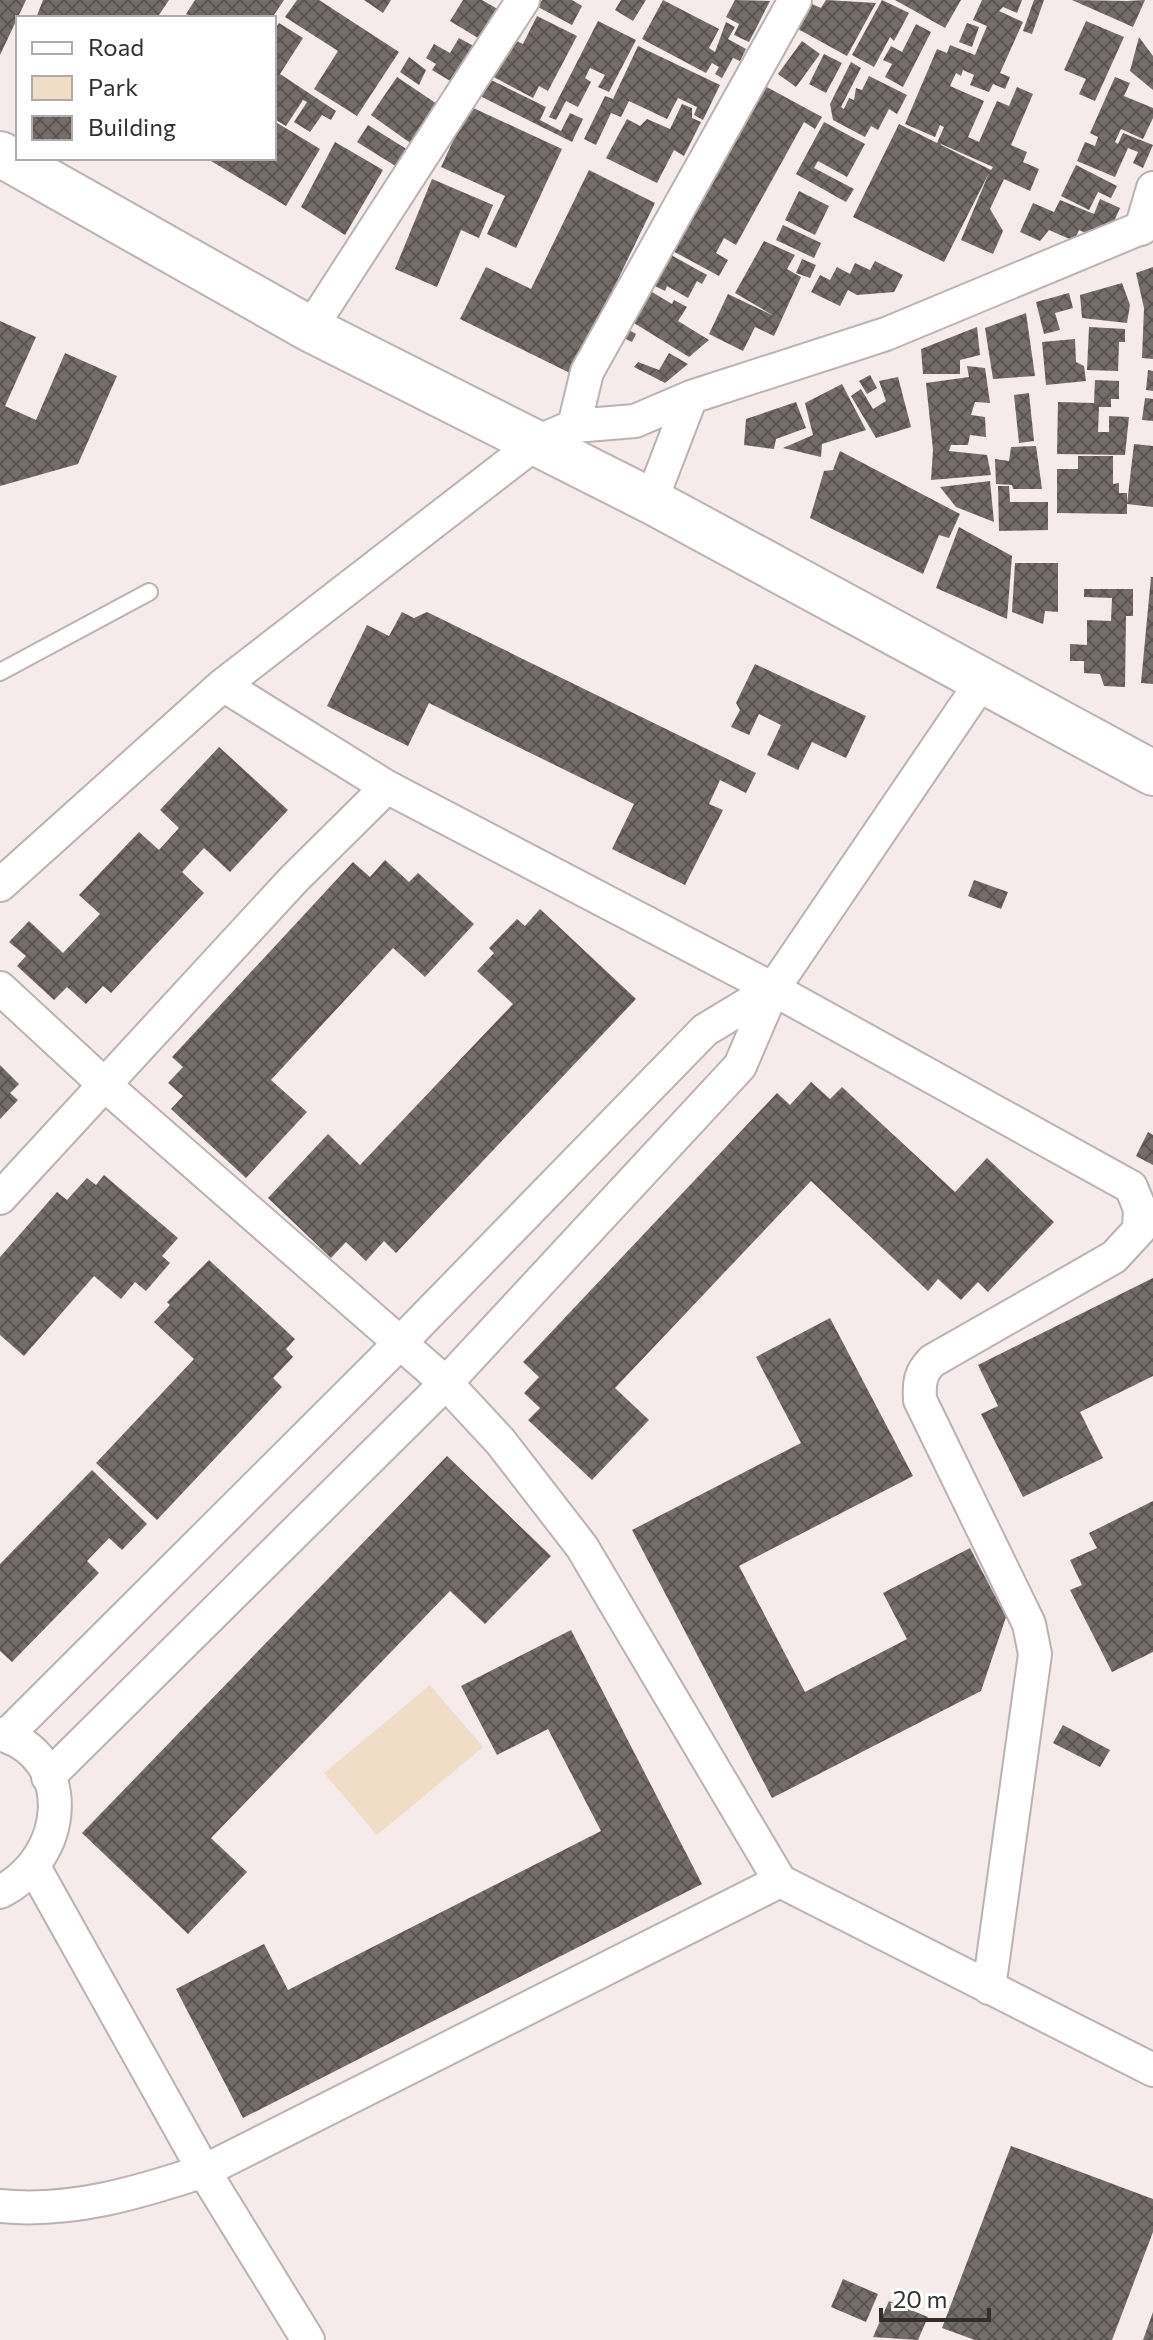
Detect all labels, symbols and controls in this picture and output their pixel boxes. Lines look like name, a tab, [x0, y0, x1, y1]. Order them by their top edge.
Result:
legend	[16, 16, 276, 160]
text: Road	[88, 32, 144, 61]
text: Park	[88, 72, 138, 101]
text: Building	[88, 112, 176, 141]
scale bar	[881, 2272, 989, 2322]
text: 20 m	[893, 2284, 947, 2313]

